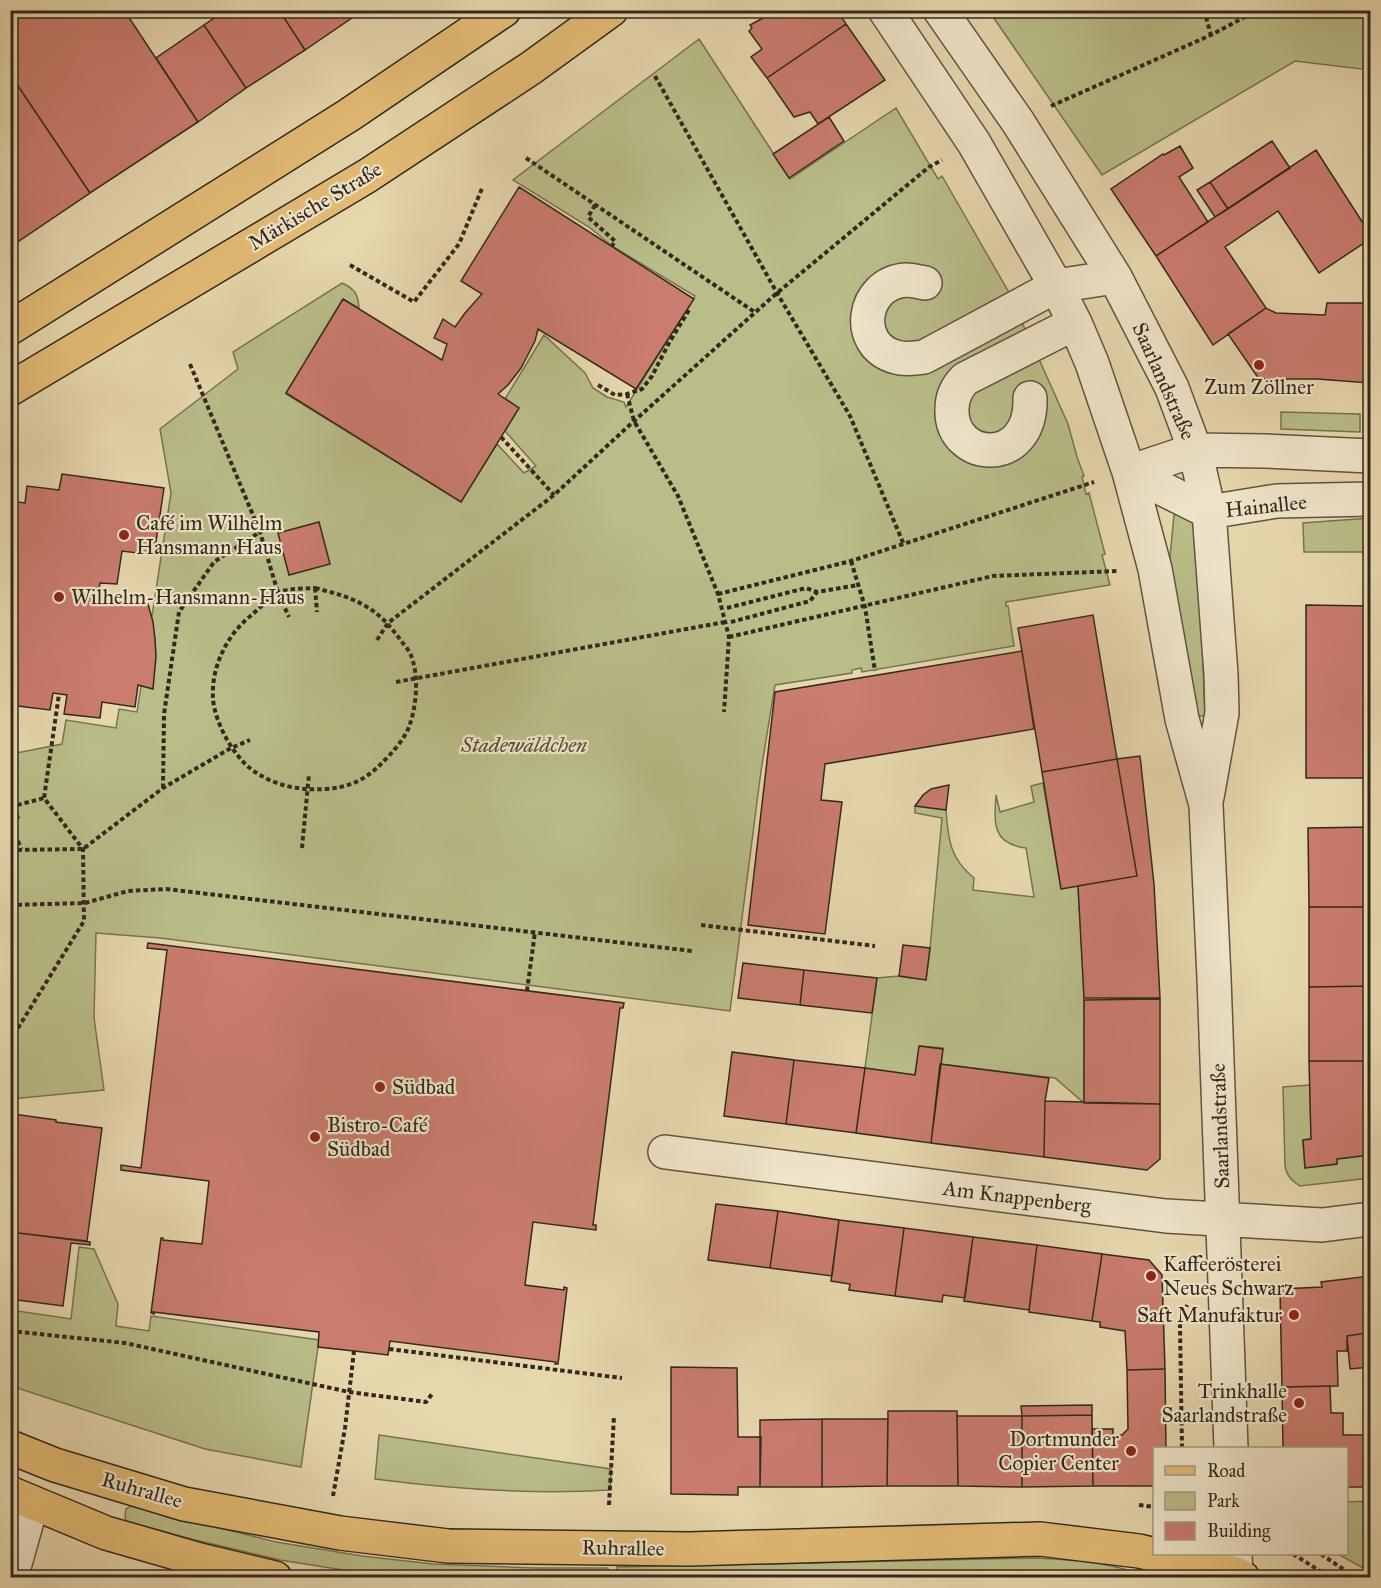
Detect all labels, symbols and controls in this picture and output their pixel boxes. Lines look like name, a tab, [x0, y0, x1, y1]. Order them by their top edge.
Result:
street label: Märkische Straße	[244, 156, 387, 256]
street label: Saarlandstraße	[1127, 318, 1202, 444]
marker: Zum Zöllner	[1252, 358, 1266, 372]
place label: Zum Zöllner	[1204, 374, 1314, 400]
street label: Hainallee	[1224, 489, 1308, 523]
place label: Café im Wilhelm Hansmann Haus	[136, 510, 283, 560]
marker: Café im Wilhelm Hansmann Haus	[117, 528, 131, 542]
place label: Wilhelm-Hansmann-Haus	[71, 584, 305, 610]
marker: Wilhelm-Hansmann-Haus	[52, 590, 66, 604]
park label: Stadewäldchen	[460, 732, 587, 758]
street label: Saarlandstraße	[1205, 1063, 1235, 1189]
place label: Südbad	[392, 1074, 456, 1100]
marker: Südbad	[373, 1080, 387, 1094]
place label: Bistro-Café Südbad	[327, 1112, 428, 1162]
marker: Bistro-Café Südbad	[308, 1130, 322, 1144]
street label: Am Knappenberg	[940, 1175, 1093, 1219]
place label: Kaffeerösterei Neues Schwarz	[1163, 1251, 1294, 1301]
marker: Kaffeerösterei Neues Schwarz	[1144, 1269, 1158, 1283]
place label: Saft Manufaktur	[1137, 1302, 1282, 1328]
marker: Saft Manufaktur	[1287, 1308, 1301, 1322]
place label: Trinkhalle Saarlandstraße	[1162, 1378, 1287, 1428]
marker: Trinkhalle Saarlandstraße	[1292, 1396, 1306, 1410]
place label: Dortmunder Copier Center	[998, 1426, 1119, 1476]
marker: Dortmunder Copier Center	[1124, 1444, 1138, 1458]
legend	[1153, 1447, 1348, 1555]
text: Road	[1207, 1460, 1245, 1482]
street label: Ruhrallee	[99, 1466, 186, 1514]
text: Park	[1207, 1490, 1240, 1512]
text: Building	[1207, 1520, 1271, 1543]
street label: Ruhrallee	[581, 1534, 665, 1562]

